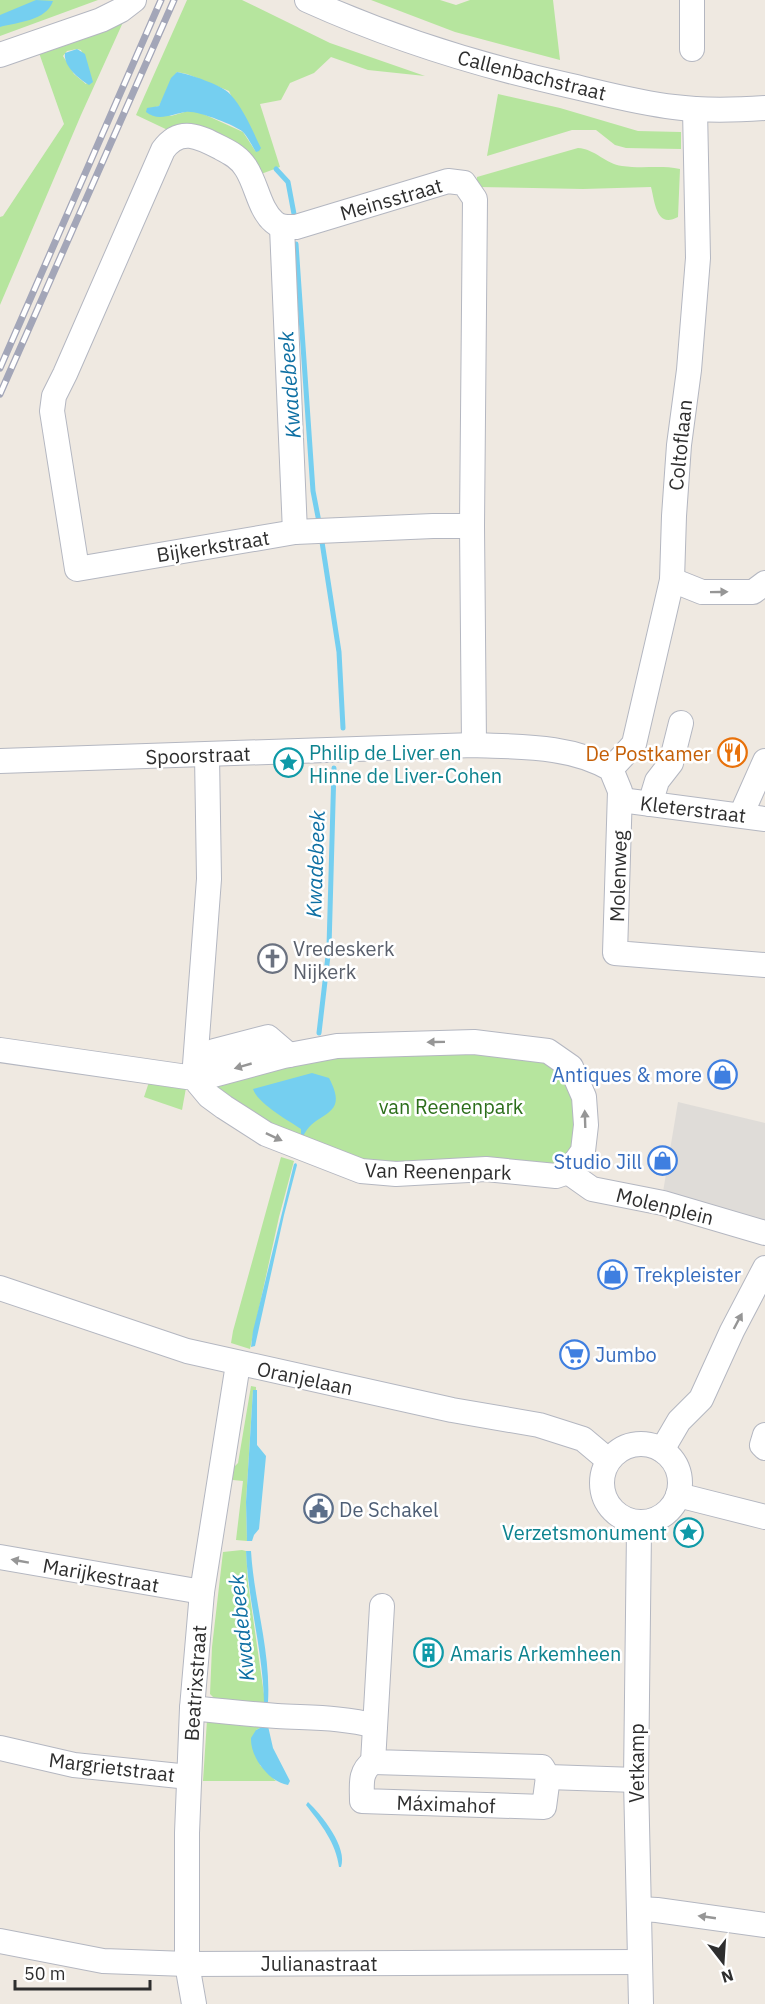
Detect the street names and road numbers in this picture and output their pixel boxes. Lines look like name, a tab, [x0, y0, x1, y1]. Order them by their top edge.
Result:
street label: Callenbachstraat	[455, 43, 609, 107]
street label: Meinsstraat	[337, 171, 445, 227]
street label: Coltoflaan	[662, 398, 698, 492]
street label: Bijkerkstraat	[154, 524, 272, 568]
street label: Spoorstraat	[145, 740, 251, 770]
street label: Kleterstraat	[638, 789, 748, 829]
street label: Molenweg	[603, 829, 633, 922]
street label: Van Reenenpark	[364, 1156, 512, 1186]
street label: Molenplein	[613, 1181, 717, 1231]
street label: Oranjelaan	[254, 1355, 356, 1401]
street label: Marijkestraat	[41, 1551, 161, 1599]
street label: Beatrixstraat	[177, 1624, 213, 1742]
street label: Vetkamp	[623, 1723, 650, 1803]
street label: Margrietstraat	[47, 1746, 177, 1788]
street label: Máximahof	[396, 1789, 497, 1819]
street label: Julianastraat	[261, 1950, 377, 1977]

